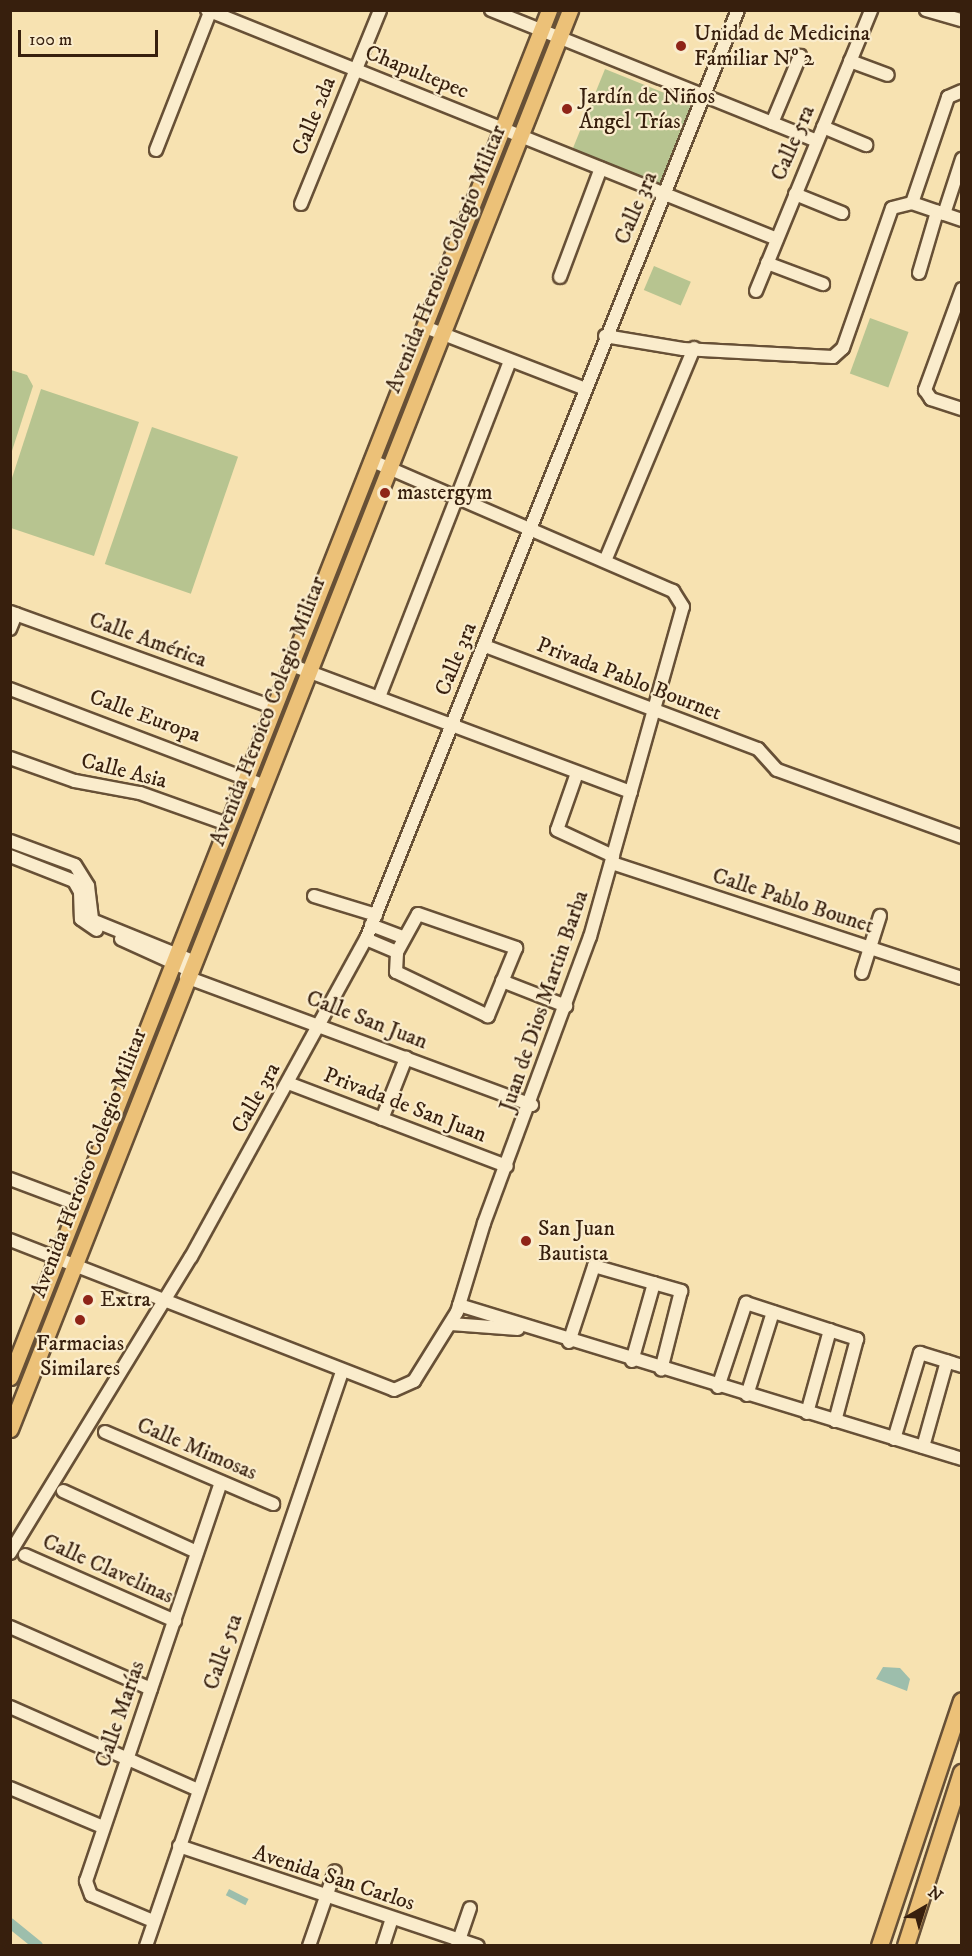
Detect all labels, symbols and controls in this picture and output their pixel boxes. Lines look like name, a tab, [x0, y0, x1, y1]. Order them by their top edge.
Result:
scale bar	[21, 18, 160, 56]
place label: Unidad de Medicina Familiar Nº 2	[694, 20, 870, 72]
text: 100 m	[29, 29, 72, 51]
marker: Unidad de Medicina Familiar Nº 2	[672, 37, 690, 55]
street label: Chapultepec	[361, 39, 473, 105]
street label: Calle 2da	[286, 73, 342, 159]
place label: Jardín de Niños Ángel Trías	[579, 83, 715, 134]
street label: Calle 5ra	[765, 101, 821, 185]
marker: Jardín de Niños Ángel Trías	[560, 102, 574, 116]
street label: Avenida Heroico Colegio Militar	[380, 121, 512, 397]
street label: Calle 3ra	[609, 168, 663, 248]
place label: mastergym	[397, 480, 492, 506]
marker: mastergym	[378, 486, 392, 500]
street label: Avenida Heroico Colegio Militar	[204, 573, 332, 849]
street label: Calle América	[86, 607, 210, 673]
street label: Calle 3ra	[429, 619, 483, 699]
street label: Privada Pablo Bournet	[533, 632, 725, 726]
street label: Calle Europa	[86, 684, 204, 748]
street label: Calle Asia	[78, 748, 170, 794]
street label: Calle Pablo Bounet	[709, 862, 877, 940]
street label: Juan de Dios Martin Barba	[494, 887, 594, 1115]
street label: Calle San Juan	[303, 985, 431, 1055]
street label: Avenida Heroico Colegio Militar	[25, 1025, 153, 1301]
street label: Calle 3ra	[226, 1058, 286, 1138]
street label: Privada de San Juan	[320, 1062, 490, 1148]
place label: San Juan Bautista	[538, 1215, 615, 1266]
marker: San Juan Bautista	[519, 1234, 533, 1248]
place label: Extra	[100, 1287, 151, 1313]
marker: Extra	[81, 1293, 95, 1307]
marker: Farmacias Similares	[73, 1313, 87, 1327]
place label: Farmacias Similares	[36, 1330, 124, 1382]
street label: Calle Mimosas	[133, 1412, 261, 1486]
street label: Calle Clavelinas	[38, 1528, 178, 1610]
street label: Calle 5ta	[198, 1611, 248, 1693]
street label: Calle Marías	[89, 1657, 151, 1771]
street label: Avenida San Carlos	[250, 1839, 418, 1917]
north arrow	[894, 1878, 954, 1938]
text: N	[924, 1882, 947, 1906]

